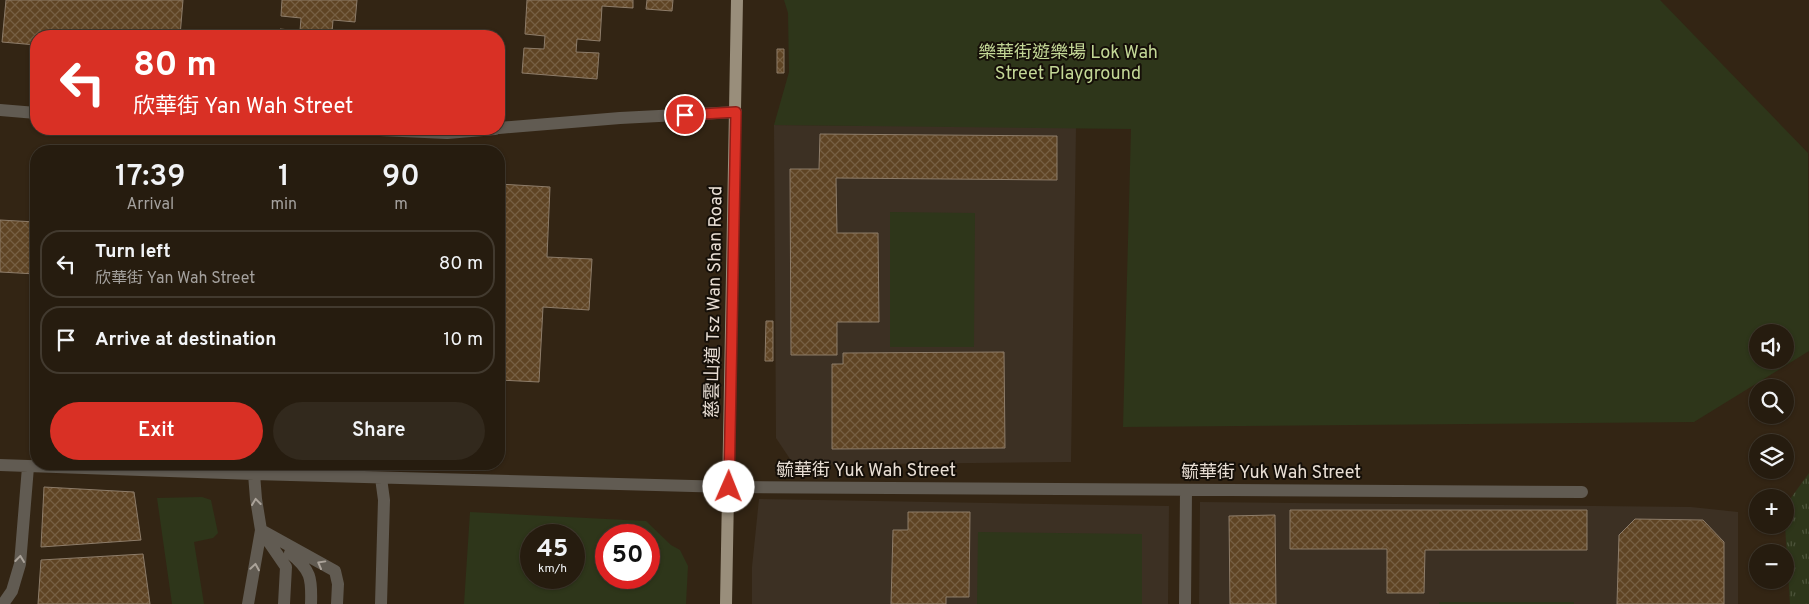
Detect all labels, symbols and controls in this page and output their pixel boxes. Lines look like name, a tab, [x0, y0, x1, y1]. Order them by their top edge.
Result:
park label: 樂華街遊樂場 Lok Wah Street Playground	[978, 42, 1158, 86]
text: 80 m	[133, 44, 217, 88]
icon: left	[50, 50, 115, 115]
text: 欣華街 Yan Wah Street	[133, 94, 353, 121]
pin	[664, 94, 706, 136]
icon: arrive	[671, 101, 699, 129]
text: 17:39	[115, 159, 185, 196]
text: 1	[278, 159, 290, 196]
text: 90	[382, 159, 420, 196]
street label: 慈雲山道 Tsz Wan Shan Road	[701, 186, 729, 418]
text: Arrival	[126, 195, 174, 215]
text: min	[270, 195, 297, 215]
text: m	[394, 195, 408, 215]
text: Turn left	[95, 240, 171, 264]
icon: left	[52, 250, 80, 278]
text: 80 m	[439, 252, 483, 276]
text: 欣華街 Yan Wah Street	[95, 269, 255, 289]
map controls	[1749, 324, 1794, 589]
button: sound	[1749, 324, 1794, 369]
icon: arrive	[52, 326, 80, 354]
text: Arrive at destination	[95, 328, 276, 352]
text: 10 m	[443, 328, 483, 352]
button: search	[1749, 379, 1794, 424]
button: Exit	[50, 402, 263, 460]
button: Share	[273, 402, 485, 460]
button: layers	[1749, 434, 1794, 479]
position arrow	[702, 460, 754, 512]
street label: 毓華街 Yuk Wah Street	[776, 460, 956, 483]
street label: 毓華街 Yuk Wah Street	[1181, 462, 1361, 485]
button: +	[1749, 489, 1794, 534]
one-way arrow	[251, 498, 262, 506]
speed limit sign: 50	[595, 524, 660, 589]
text: 45	[537, 534, 568, 566]
button: −	[1749, 544, 1794, 589]
one-way arrow	[14, 555, 25, 563]
one-way arrow	[317, 560, 326, 570]
text: km/h	[538, 561, 567, 577]
one-way arrow	[249, 562, 259, 571]

